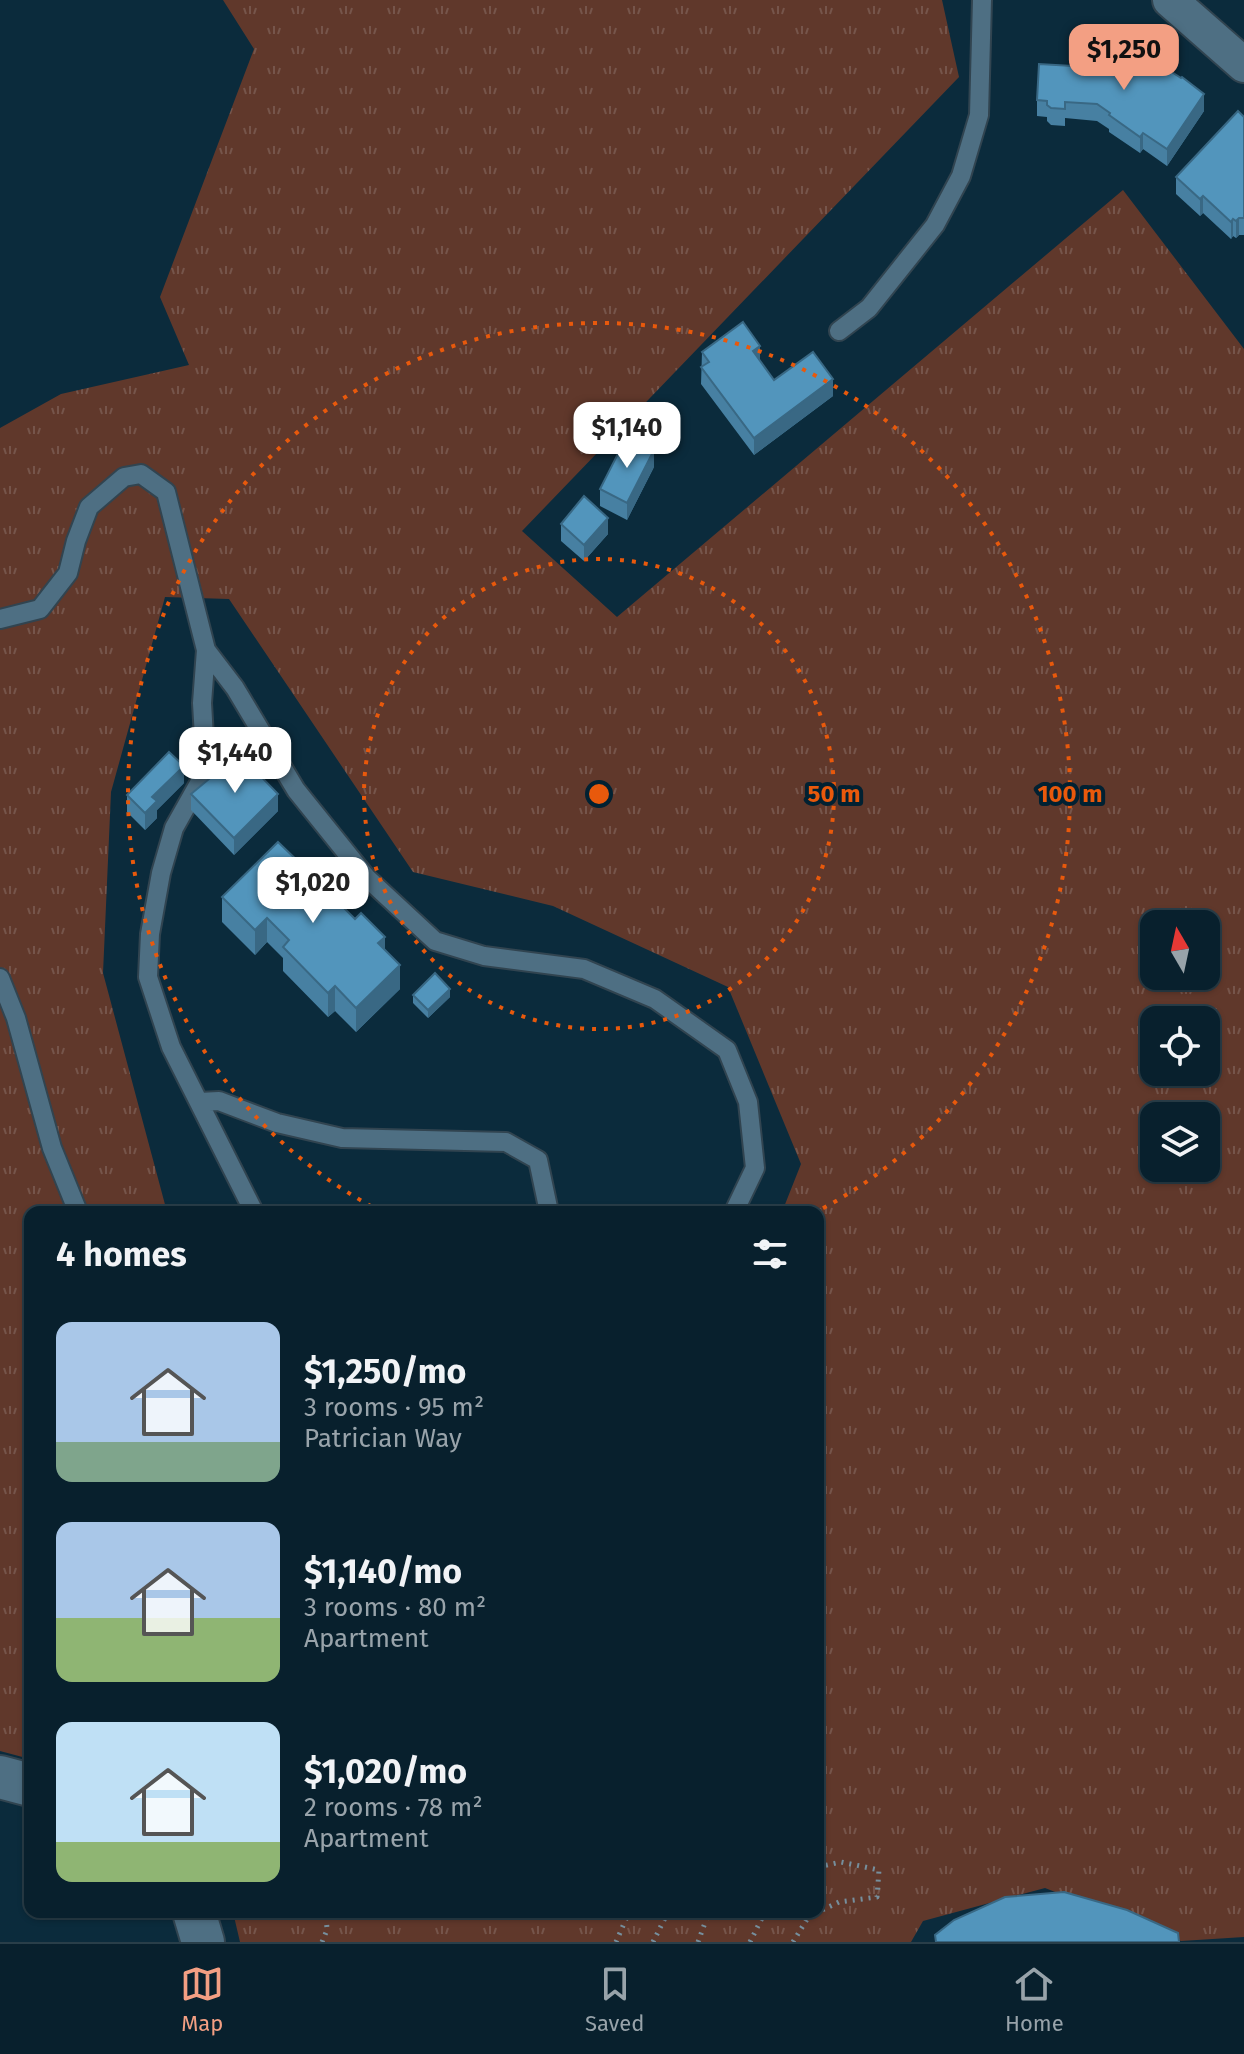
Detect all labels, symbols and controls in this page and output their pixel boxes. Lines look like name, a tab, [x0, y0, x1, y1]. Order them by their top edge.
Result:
pin: $1,250	[1059, 24, 1189, 92]
text: $1,250	[1087, 34, 1161, 65]
pin: $1,140	[562, 402, 692, 470]
text: $1,140	[591, 412, 663, 443]
pin: $1,440	[170, 727, 300, 795]
text: $1,440	[197, 737, 273, 768]
centre of rings	[585, 780, 613, 808]
text: 50 m	[808, 780, 860, 808]
text: 100 m	[1037, 780, 1103, 808]
pin: $1,020	[248, 857, 378, 925]
text: $1,020	[276, 867, 350, 898]
north arrow	[1140, 910, 1220, 990]
map controls	[1140, 910, 1220, 1182]
button: locate	[1140, 1006, 1220, 1086]
button: layers	[1140, 1102, 1220, 1182]
icon: filters	[748, 1232, 792, 1276]
text: 4 homes	[56, 1234, 187, 1275]
text: $1,250/mo	[304, 1351, 466, 1392]
icon: home	[120, 1354, 216, 1450]
text: 3 rooms · 95 m²	[304, 1392, 484, 1423]
text: Patrician Way	[304, 1423, 462, 1454]
text: $1,140/mo	[304, 1551, 462, 1592]
icon: home	[120, 1554, 216, 1650]
text: 3 rooms · 80 m²	[304, 1592, 486, 1623]
text: Apartment	[304, 1623, 429, 1654]
text: $1,020/mo	[304, 1751, 467, 1792]
icon: home	[120, 1754, 216, 1850]
text: 2 rooms · 78 m²	[304, 1792, 483, 1823]
text: Apartment	[304, 1823, 429, 1854]
tab: Map	[180, 1962, 224, 2037]
tab: Saved	[585, 1962, 644, 2037]
tab: Home	[1005, 1962, 1064, 2037]

